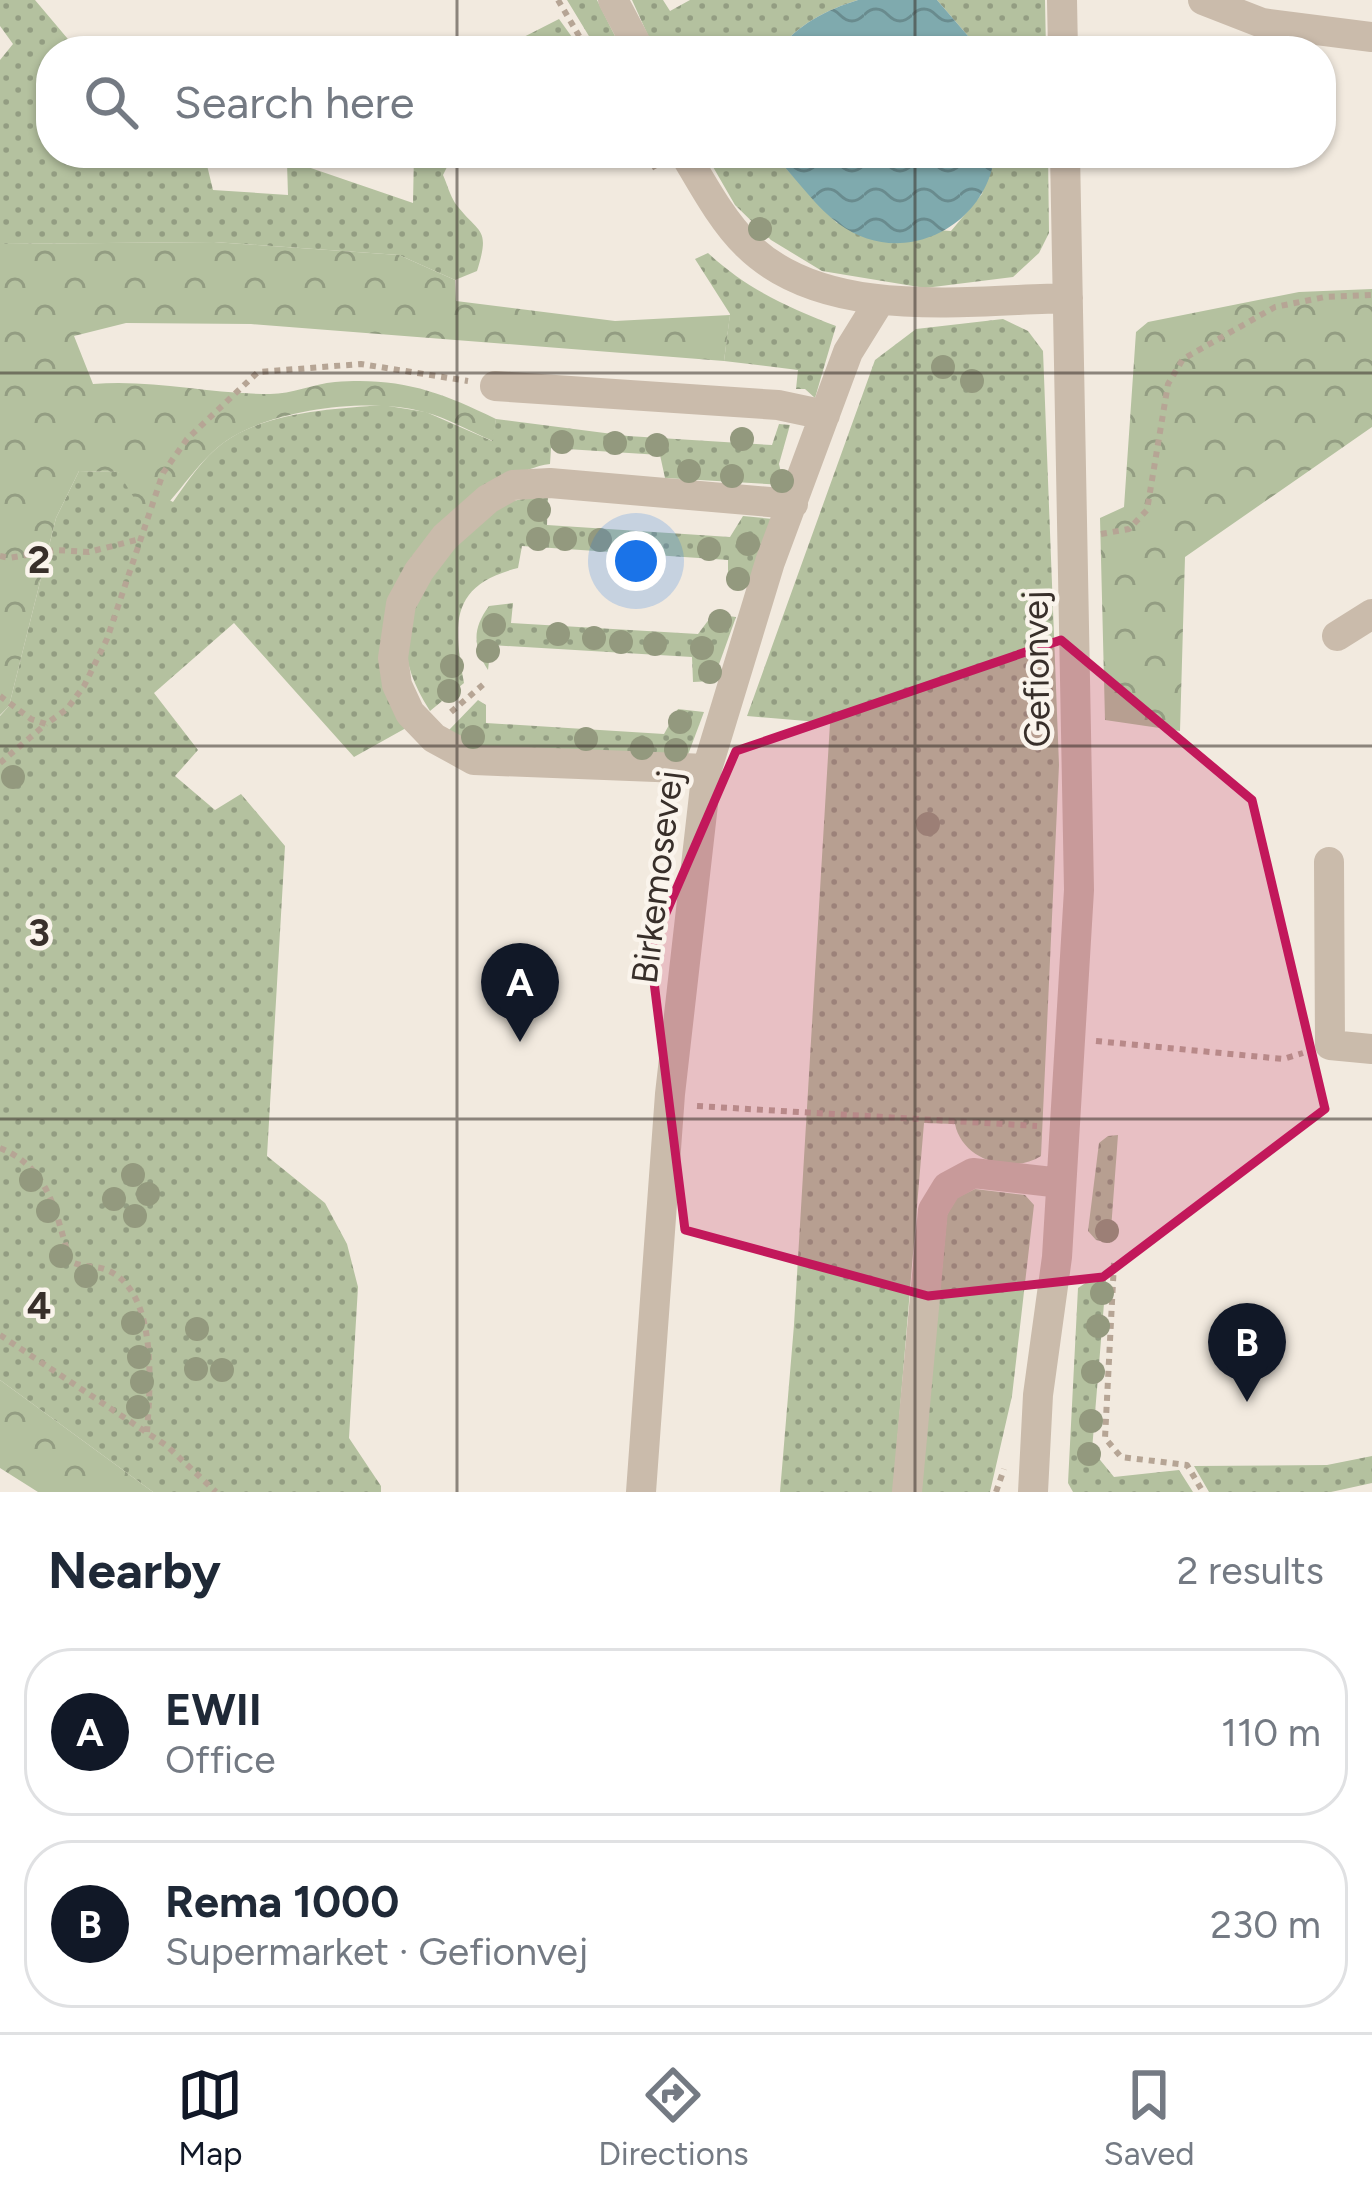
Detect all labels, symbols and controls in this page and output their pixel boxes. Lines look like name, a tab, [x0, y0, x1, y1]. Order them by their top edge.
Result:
search box	[36, 36, 1336, 168]
icon: search	[78, 69, 144, 135]
text: Search here	[174, 75, 414, 129]
your location	[606, 531, 666, 591]
text: 2	[28, 536, 50, 583]
street label: Gefionvej	[1013, 590, 1059, 748]
street label: Birkemosevej	[623, 768, 691, 986]
text: 3	[28, 909, 50, 956]
pin: A	[481, 943, 559, 1042]
text: 4	[27, 1282, 51, 1329]
pin: B	[1208, 1303, 1286, 1402]
text: Nearby	[48, 1540, 221, 1601]
text: 2 results	[1177, 1547, 1324, 1594]
text: EWII	[165, 1682, 262, 1736]
text: A	[76, 1709, 104, 1756]
text: 110 m	[1221, 1709, 1321, 1756]
text: Office	[165, 1736, 276, 1783]
text: Rema 1000	[165, 1874, 399, 1928]
text: B	[78, 1901, 102, 1948]
text: 230 m	[1210, 1901, 1321, 1948]
text: Supermarket · Gefionvej	[165, 1928, 588, 1975]
tab: Map	[177, 2062, 243, 2173]
tab: Directions	[598, 2062, 749, 2173]
tab: Saved	[1104, 2062, 1195, 2173]

